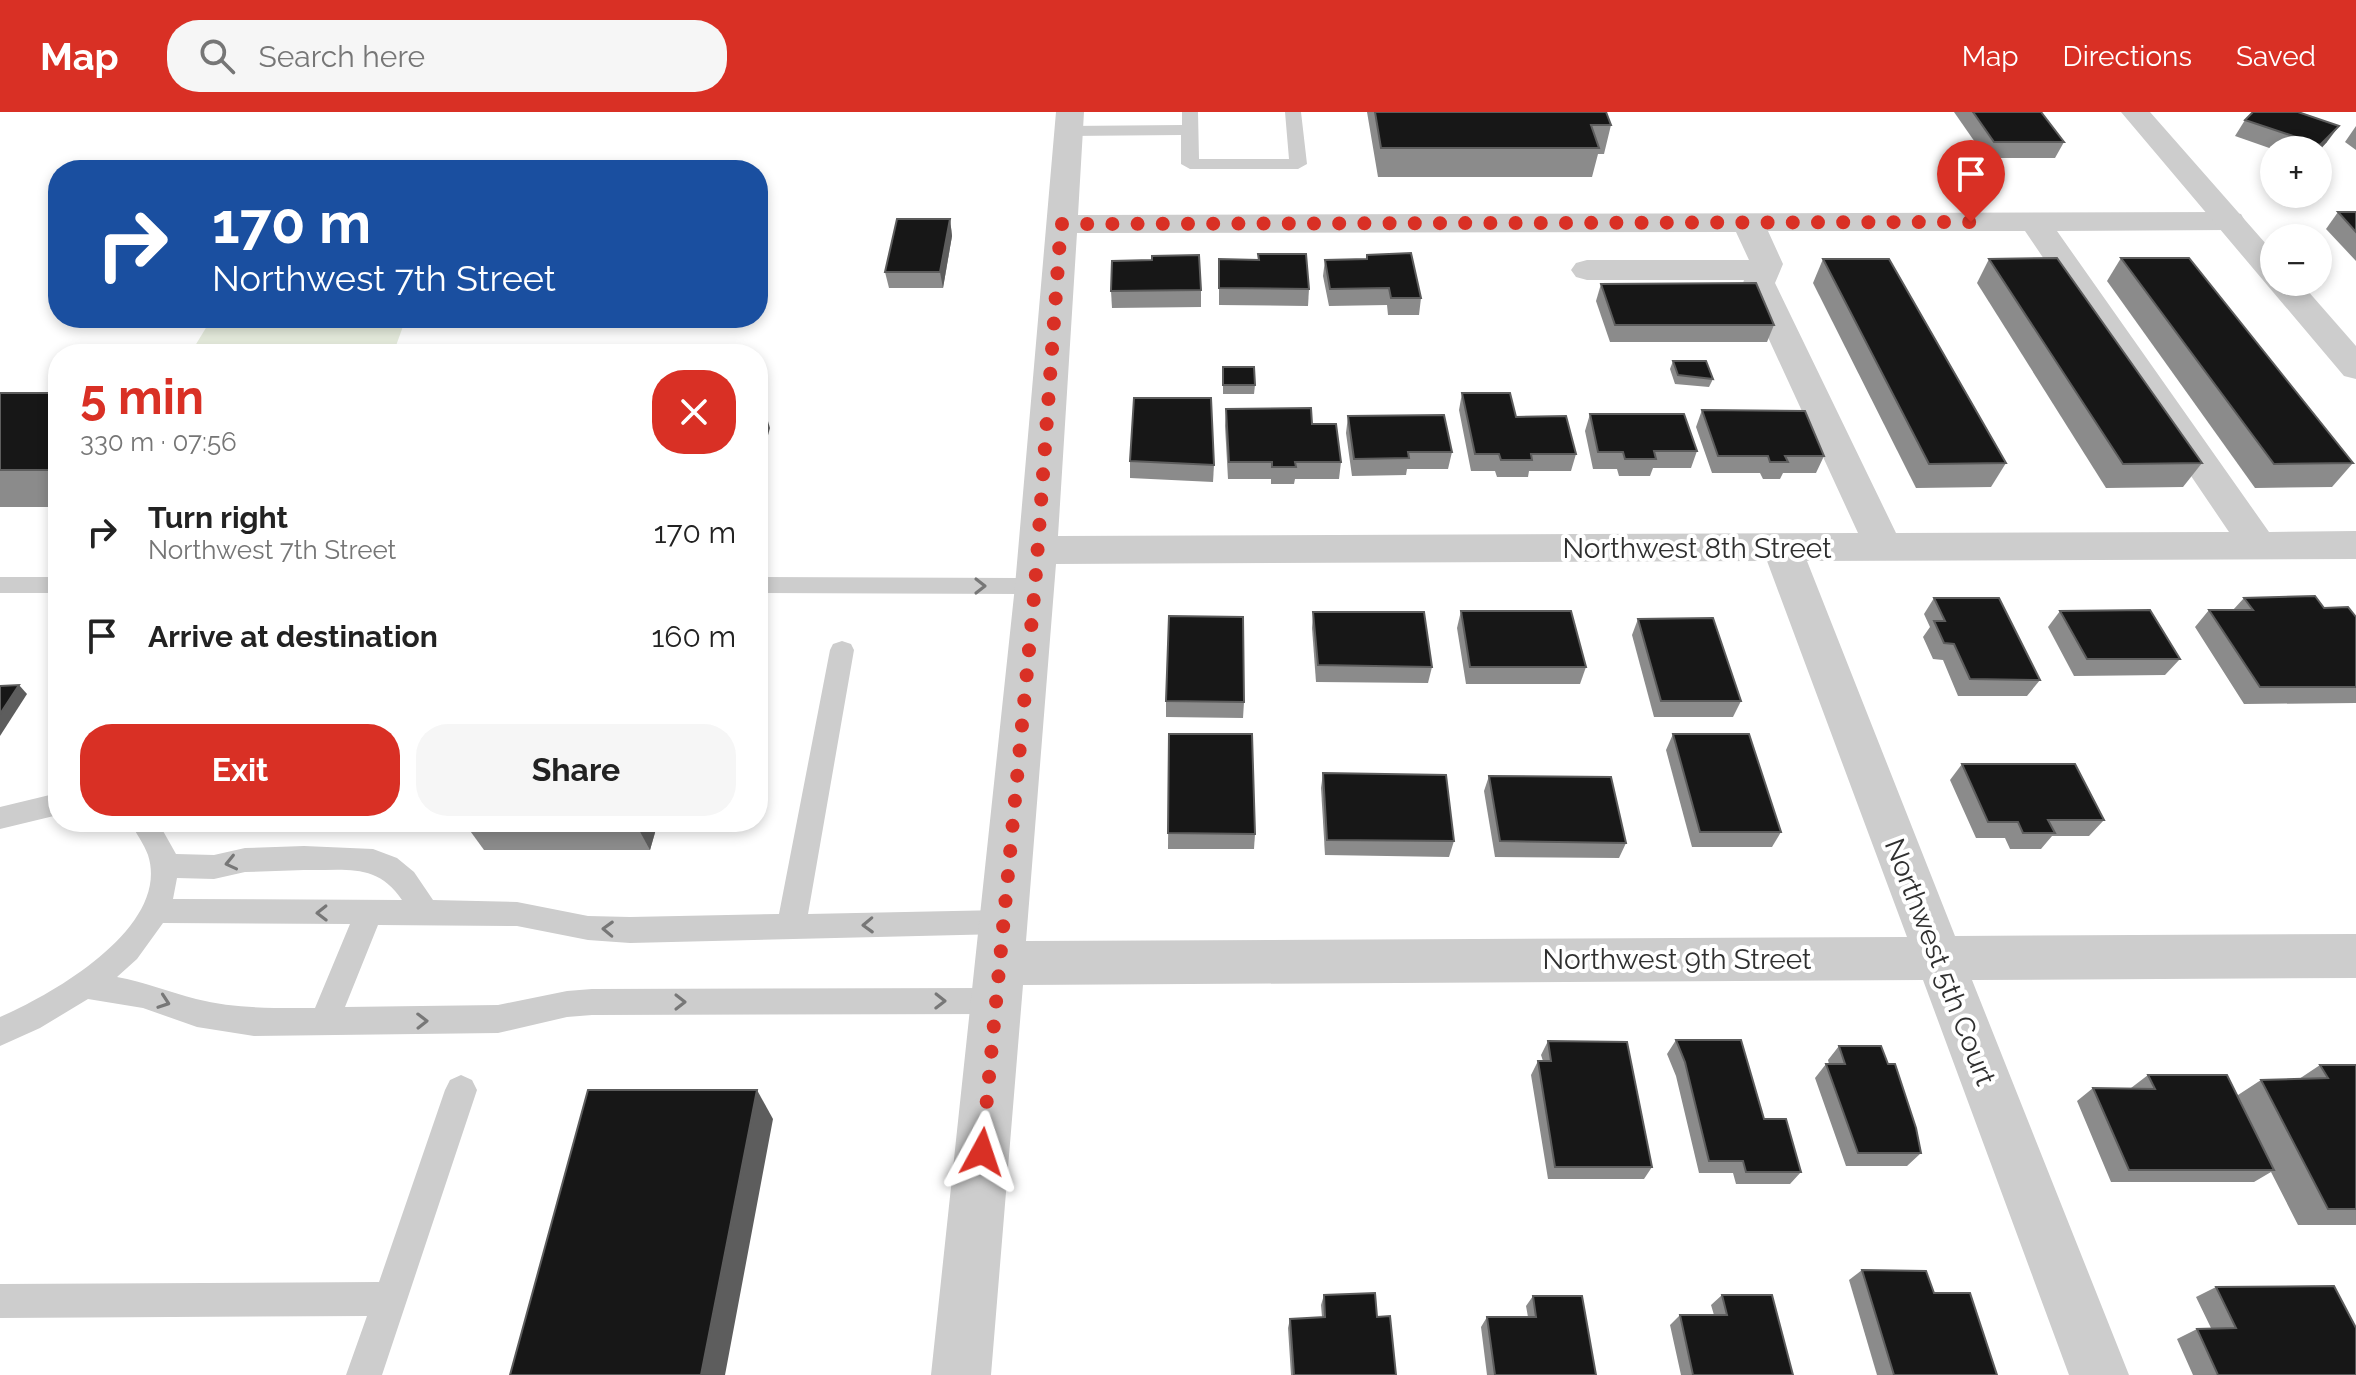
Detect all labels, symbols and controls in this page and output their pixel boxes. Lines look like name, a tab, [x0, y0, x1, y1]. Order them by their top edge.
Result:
search box	[167, 20, 727, 92]
text: Map	[40, 34, 119, 79]
icon: search	[195, 34, 239, 78]
text: Search here	[259, 39, 425, 74]
text: Map	[1962, 40, 2019, 73]
text: Directions	[2063, 40, 2192, 73]
text: Saved	[2236, 40, 2316, 73]
map controls	[2260, 136, 2332, 296]
button: +	[2260, 136, 2332, 208]
pin	[1937, 140, 2005, 222]
icon: arrive	[1949, 152, 1993, 196]
text: 170 m	[212, 190, 371, 256]
icon: right	[80, 192, 184, 296]
button: −	[2260, 224, 2332, 296]
text: Northwest 7th Street	[212, 257, 556, 299]
text: 5 min	[80, 369, 204, 425]
button: close	[652, 370, 736, 454]
text: 330 m · 07:56	[80, 427, 237, 457]
text: Turn right	[148, 500, 288, 535]
icon: right	[80, 510, 124, 554]
text: 170 m	[654, 515, 736, 550]
street label: Northwest 8th Street	[1562, 532, 1832, 565]
text: Northwest 7th Street	[148, 535, 396, 565]
one-way arrow	[974, 577, 987, 595]
icon: arrive	[80, 614, 124, 658]
text: Arrive at destination	[148, 619, 438, 654]
text: 160 m	[651, 619, 736, 654]
button: Exit	[80, 724, 400, 816]
button: Share	[416, 724, 736, 816]
street label: Northwest 5th Court	[1878, 834, 2003, 1091]
one-way arrow	[224, 854, 238, 871]
one-way arrow	[315, 904, 328, 921]
one-way arrow	[861, 917, 874, 934]
one-way arrow	[601, 921, 614, 938]
street label: Northwest 9th Street	[1543, 943, 1812, 976]
one-way arrow	[157, 992, 171, 1008]
one-way arrow	[934, 992, 947, 1010]
one-way arrow	[674, 993, 687, 1011]
one-way arrow	[416, 1012, 429, 1030]
position arrow	[940, 1110, 1024, 1194]

